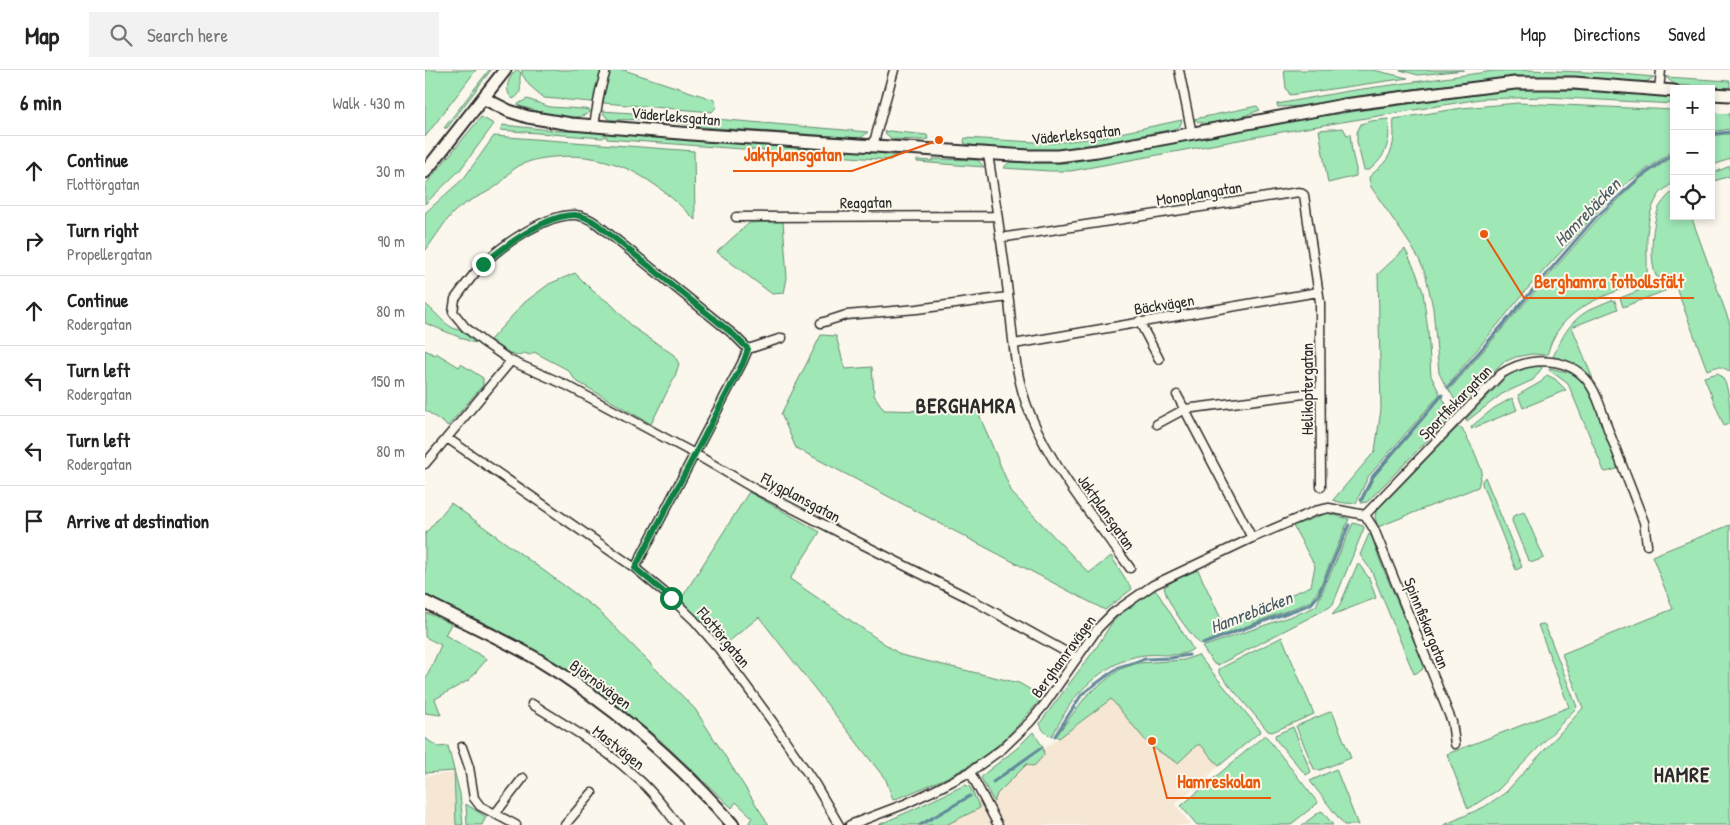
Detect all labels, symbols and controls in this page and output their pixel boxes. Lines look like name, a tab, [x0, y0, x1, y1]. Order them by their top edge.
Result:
search box	[89, 12, 439, 57]
text: Map	[25, 19, 59, 51]
icon: search	[107, 21, 135, 49]
text: Search here	[147, 22, 228, 48]
text: Map	[1521, 22, 1546, 47]
text: Directions	[1574, 22, 1640, 47]
text: Saved	[1668, 22, 1705, 47]
map controls	[1670, 85, 1715, 220]
button: +	[1670, 85, 1715, 130]
text: 6 min	[20, 88, 62, 117]
text: Walk · 430 m	[333, 92, 405, 114]
street label: Väderleksgatan	[630, 101, 722, 131]
street label: Väderleksgatan	[1030, 118, 1122, 150]
button: −	[1670, 130, 1715, 175]
callout: Jaktplansgatan	[733, 138, 852, 171]
text: Jaktplansgatan	[744, 142, 842, 168]
text: Continue	[67, 147, 128, 173]
icon: ahead	[20, 157, 48, 185]
text: 30 m	[376, 160, 405, 182]
water label: Hamrebäcken	[1548, 171, 1627, 252]
text: Flottörgatan	[67, 173, 140, 195]
street label: Monoplangatan	[1154, 175, 1244, 211]
button: locate	[1670, 175, 1715, 220]
street label: Reagatan	[840, 191, 892, 213]
text: Turn right	[67, 217, 138, 243]
icon: right	[20, 227, 48, 255]
text: 90 m	[377, 230, 405, 252]
text: Propellergatan	[67, 243, 152, 265]
route end	[472, 253, 495, 276]
callout: Berghamra fotbollsfält	[1524, 265, 1694, 298]
text: Berghamra fotbollsfält	[1534, 269, 1685, 295]
text: Continue	[67, 287, 128, 313]
street label: Bäckvägen	[1132, 288, 1196, 320]
icon: ahead	[20, 297, 48, 325]
text: 80 m	[376, 300, 405, 322]
text: Rodergatan	[67, 313, 132, 335]
street label: Helikoptergatan	[1296, 343, 1318, 435]
text: Turn left	[67, 357, 130, 383]
street label: Sportfiskargatan	[1414, 360, 1496, 444]
icon: left	[20, 367, 48, 395]
text: 150 m	[371, 370, 405, 392]
text: Rodergatan	[67, 383, 132, 405]
district label: BERGHAMRA	[916, 391, 1016, 420]
text: Turn left	[67, 427, 130, 453]
icon: left	[20, 437, 48, 465]
text: 80 m	[376, 440, 405, 462]
text: Rodergatan	[67, 453, 132, 475]
street label: Flygplansgatan	[756, 466, 845, 527]
street label: Jaktplansgatan	[1073, 470, 1141, 554]
icon: arrive	[20, 507, 48, 535]
text: Arrive at destination	[67, 508, 209, 534]
street label: Spinnfiskargatan	[1399, 574, 1455, 672]
water label: Hamrebäcken	[1206, 584, 1297, 639]
route start	[660, 587, 683, 610]
street label: Flottörgatan	[692, 601, 756, 672]
street label: Berghamravägen	[1025, 610, 1101, 702]
street label: Björnövägen	[566, 654, 636, 714]
street label: Mastvägen	[588, 720, 650, 774]
district label: HAMRE	[1654, 760, 1710, 789]
callout: Hamreskolan	[1167, 765, 1271, 798]
text: Hamreskolan	[1177, 769, 1261, 794]

